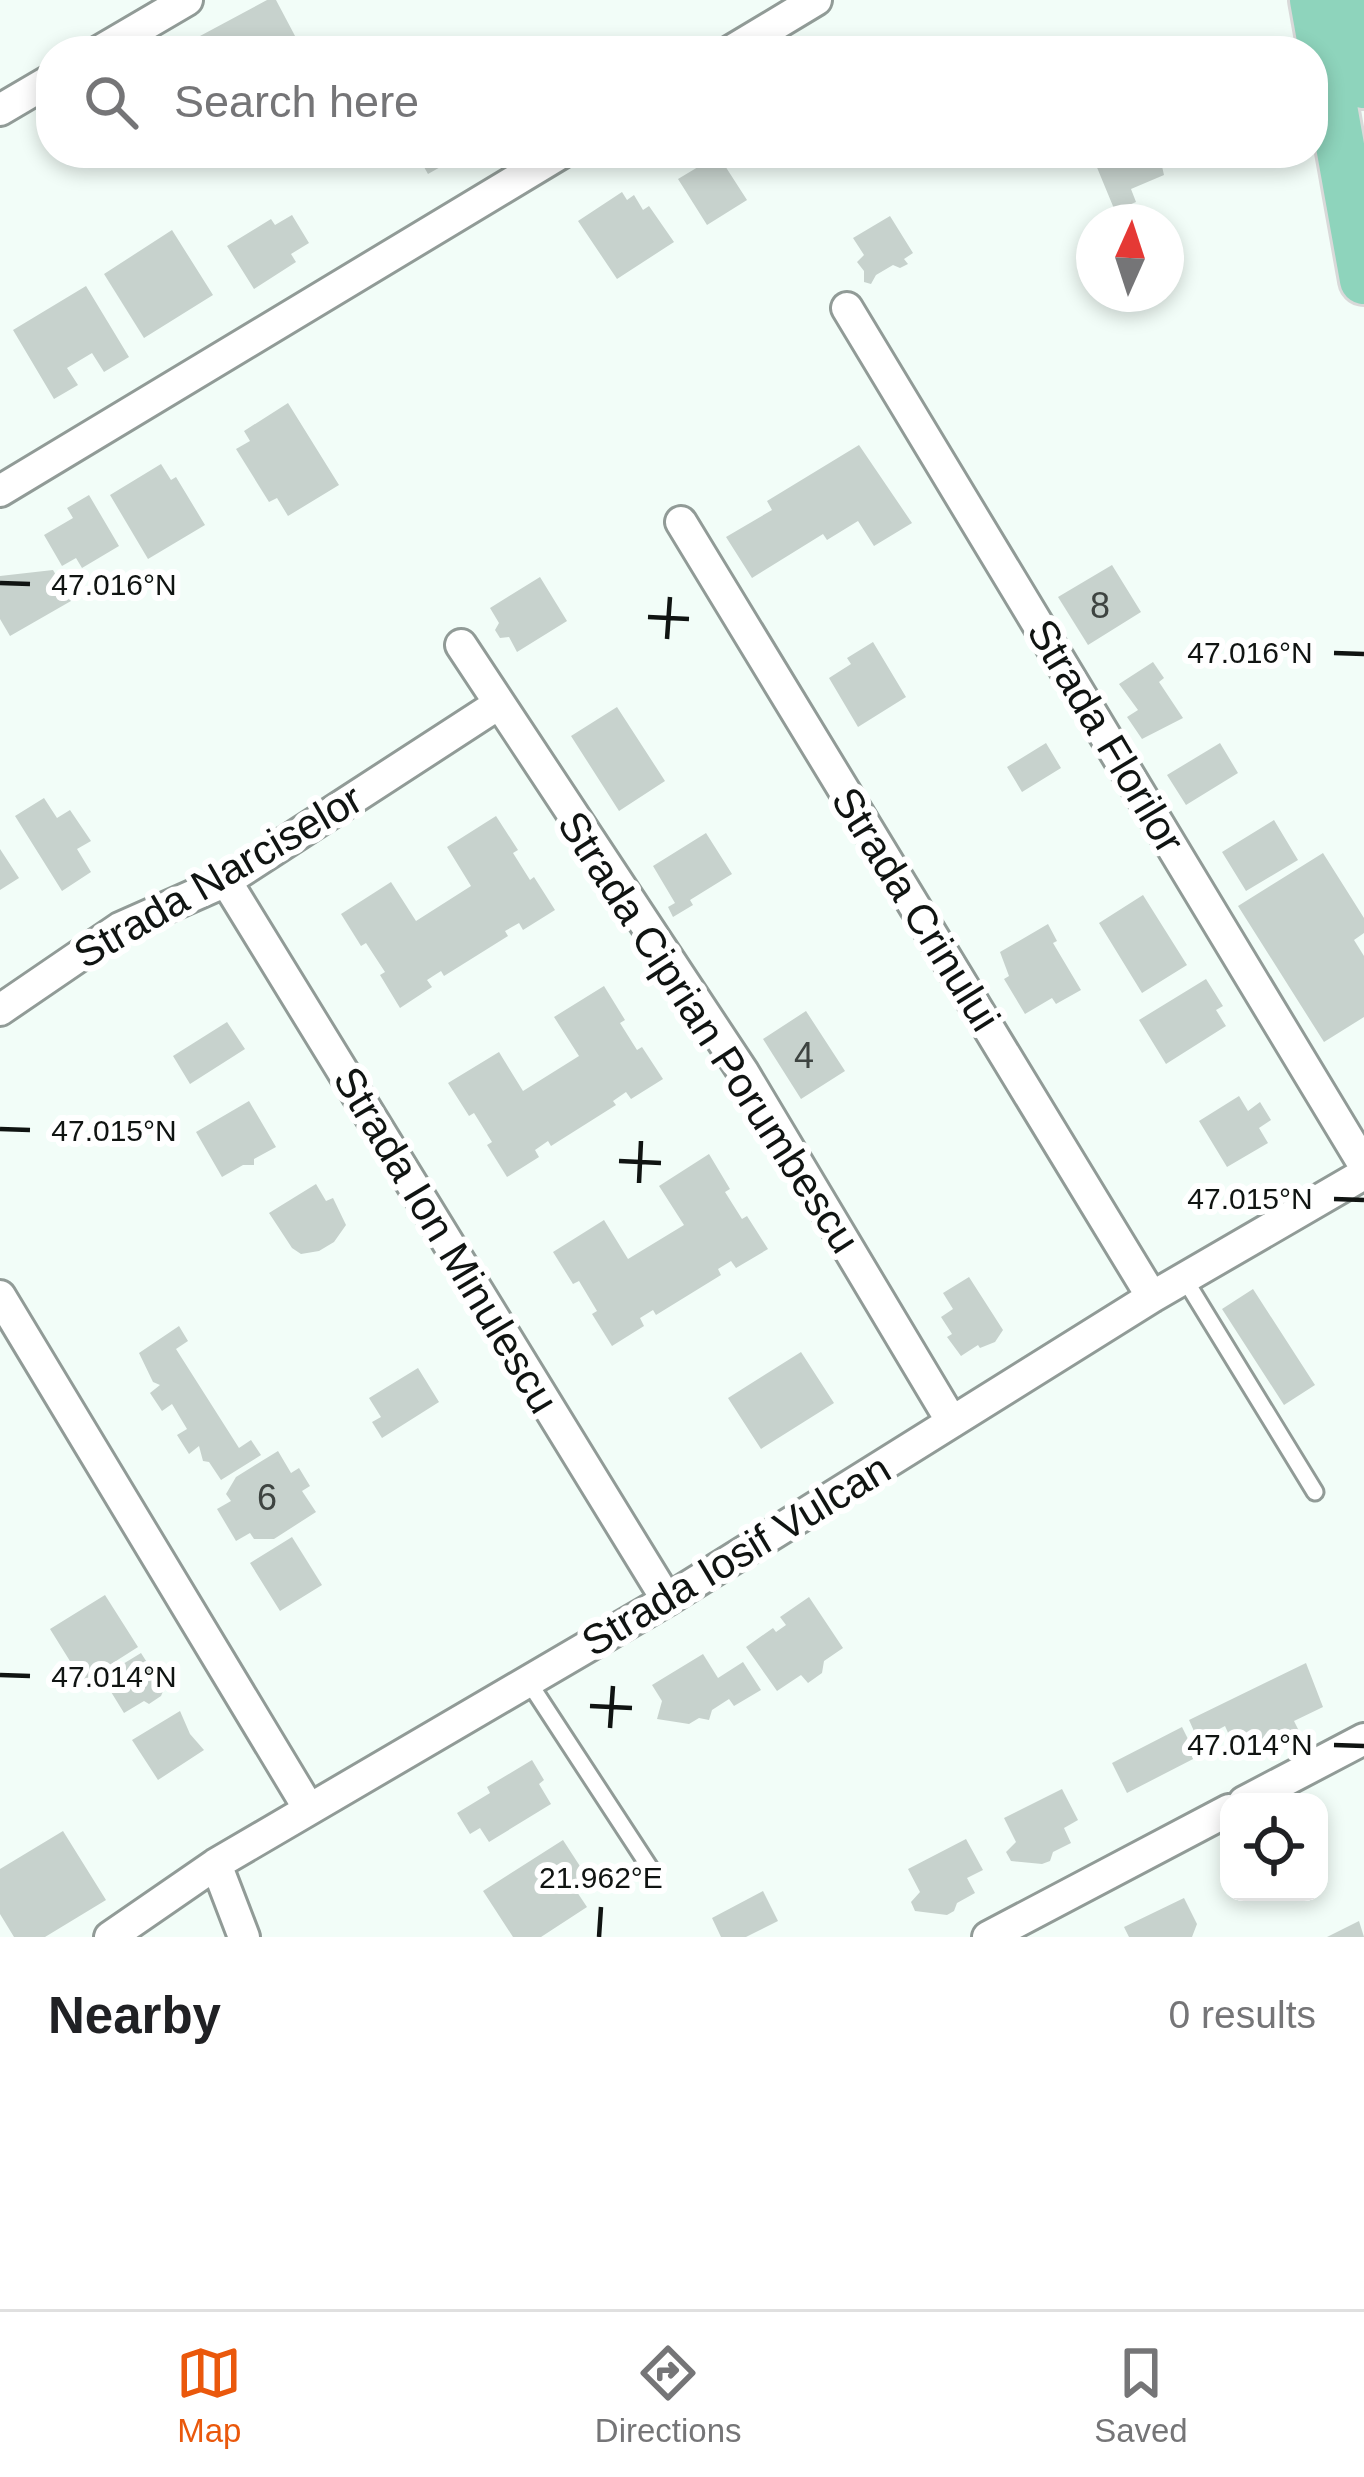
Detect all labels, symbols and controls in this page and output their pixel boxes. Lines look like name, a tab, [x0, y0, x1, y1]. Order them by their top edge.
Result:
search box	[36, 36, 1328, 168]
icon: search	[78, 69, 144, 135]
text: Search here	[174, 76, 419, 127]
north arrow	[1076, 204, 1184, 312]
text: 47.016°N	[51, 568, 177, 601]
house number: 8	[1090, 585, 1110, 626]
street label: Strada Florilor	[1018, 611, 1194, 861]
text: 47.016°N	[1187, 636, 1313, 669]
street label: Strada Narciselor	[66, 775, 370, 977]
street label: Strada Crinului	[822, 779, 1010, 1039]
street label: Strada Ciprian Porumbescu	[549, 803, 869, 1261]
house number: 4	[794, 1035, 814, 1076]
street label: Strada Ion Minulescu	[324, 1059, 568, 1421]
text: 47.015°N	[51, 1114, 177, 1147]
text: 47.015°N	[1187, 1182, 1313, 1215]
street label: Strada Iosif Vulcan	[573, 1444, 899, 1666]
house number: 6	[257, 1477, 277, 1518]
text: 47.014°N	[51, 1660, 177, 1693]
text: 47.014°N	[1187, 1728, 1313, 1761]
map controls	[1220, 1793, 1328, 1901]
button: locate	[1220, 1793, 1328, 1901]
text: 21.962°E	[539, 1861, 663, 1894]
text: Nearby	[48, 1987, 221, 2044]
text: 0 results	[1169, 1993, 1316, 2036]
tab: Map	[176, 2340, 242, 2450]
tab: Directions	[595, 2340, 742, 2450]
tab: Saved	[1094, 2340, 1188, 2450]

